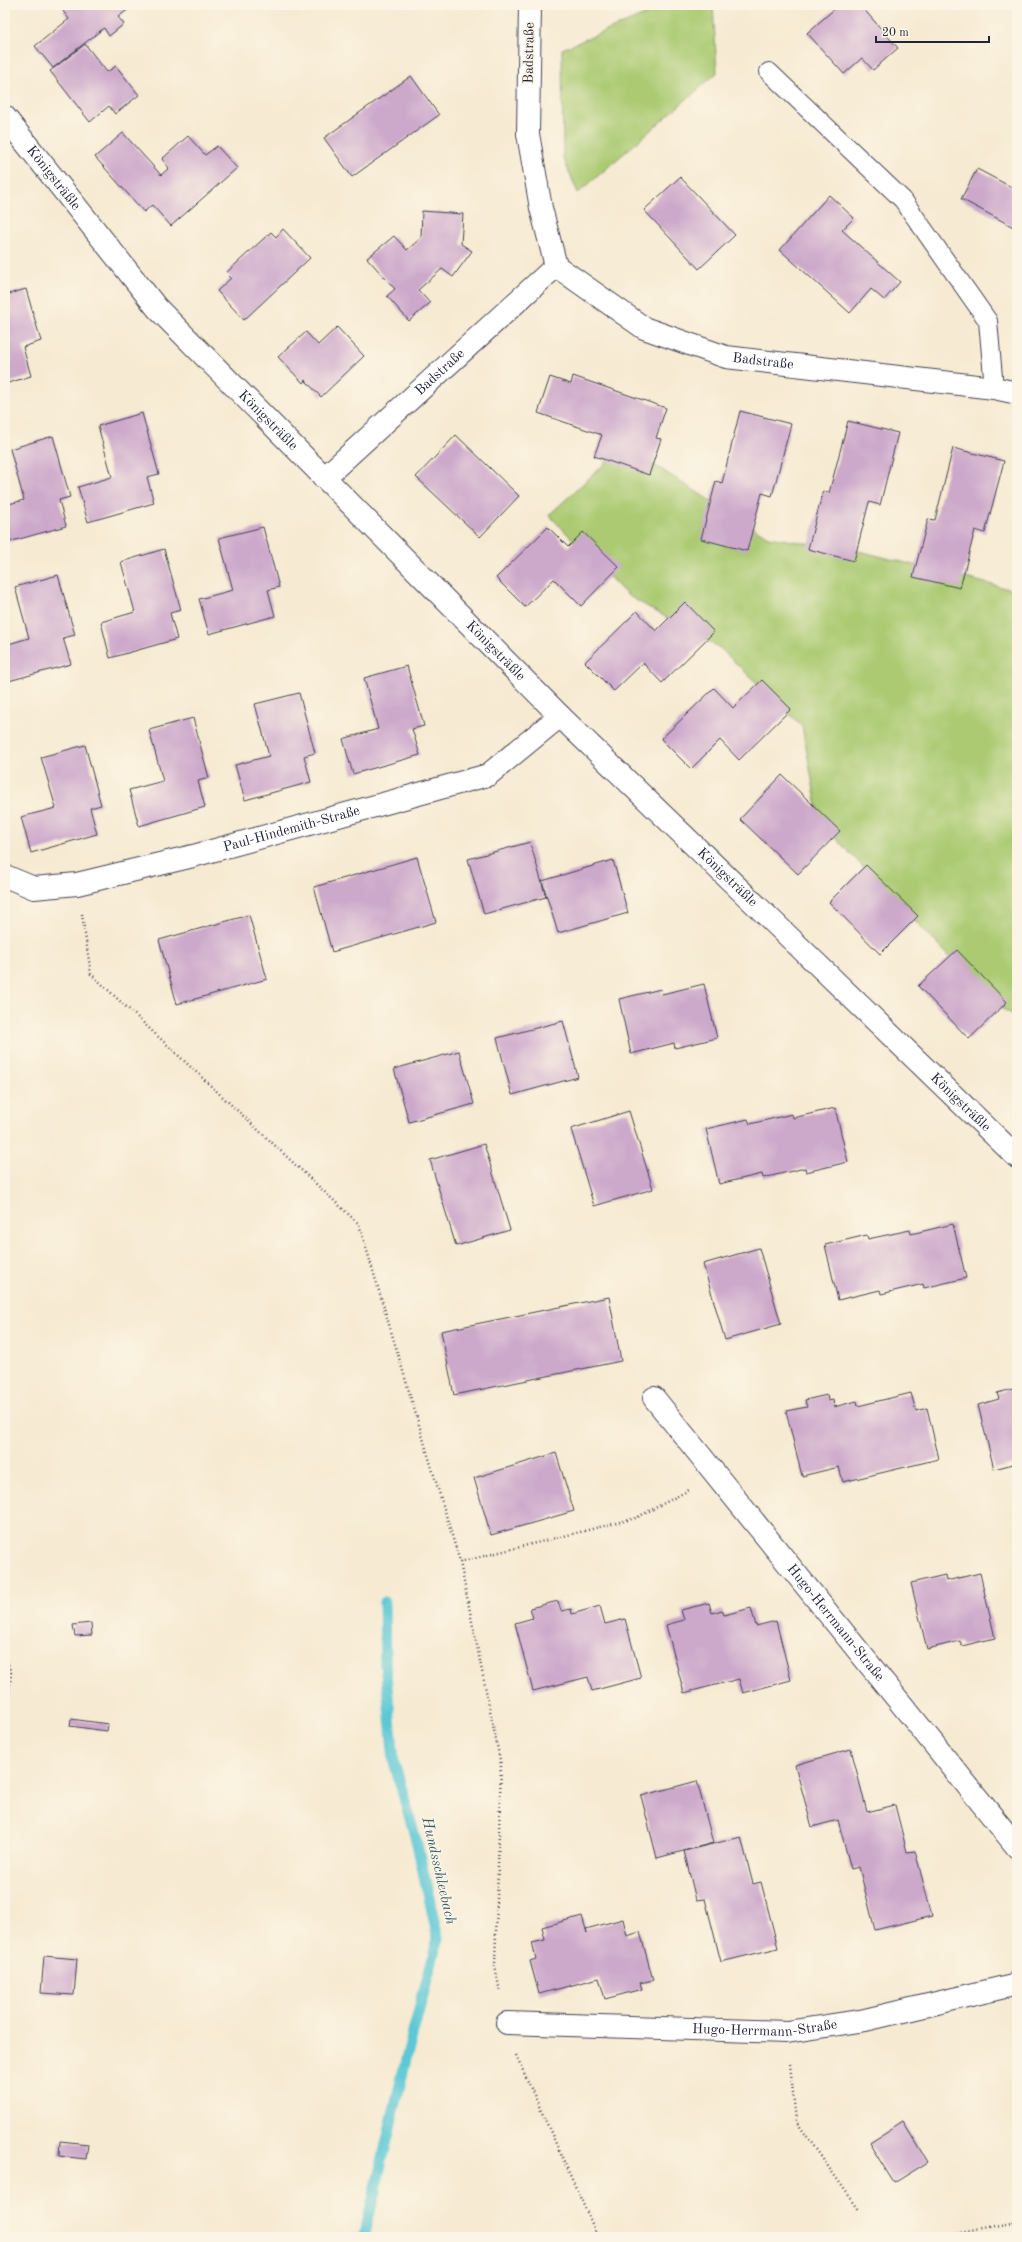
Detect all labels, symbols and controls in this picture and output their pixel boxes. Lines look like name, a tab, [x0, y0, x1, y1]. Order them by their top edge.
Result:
scale bar	[876, 18, 989, 44]
street label: Badstraße	[521, 22, 537, 84]
text: 20 m	[882, 27, 909, 39]
street label: Königsträßle	[24, 143, 83, 213]
street label: Badstraße	[413, 346, 467, 398]
street label: Badstraße	[732, 351, 794, 372]
street label: Königsträßle	[236, 388, 300, 453]
street label: Königsträßle	[463, 618, 528, 683]
street label: Paul-Hindemith-Straße	[222, 804, 361, 854]
street label: Königsträßle	[694, 845, 760, 909]
street label: Königsträßle	[928, 1070, 993, 1134]
street label: Hugo-Herrmann-Straße	[784, 1562, 887, 1684]
water label: Hundsschleebach	[418, 1815, 458, 1926]
street label: Hugo-Herrmann-Straße	[692, 2017, 838, 2039]

